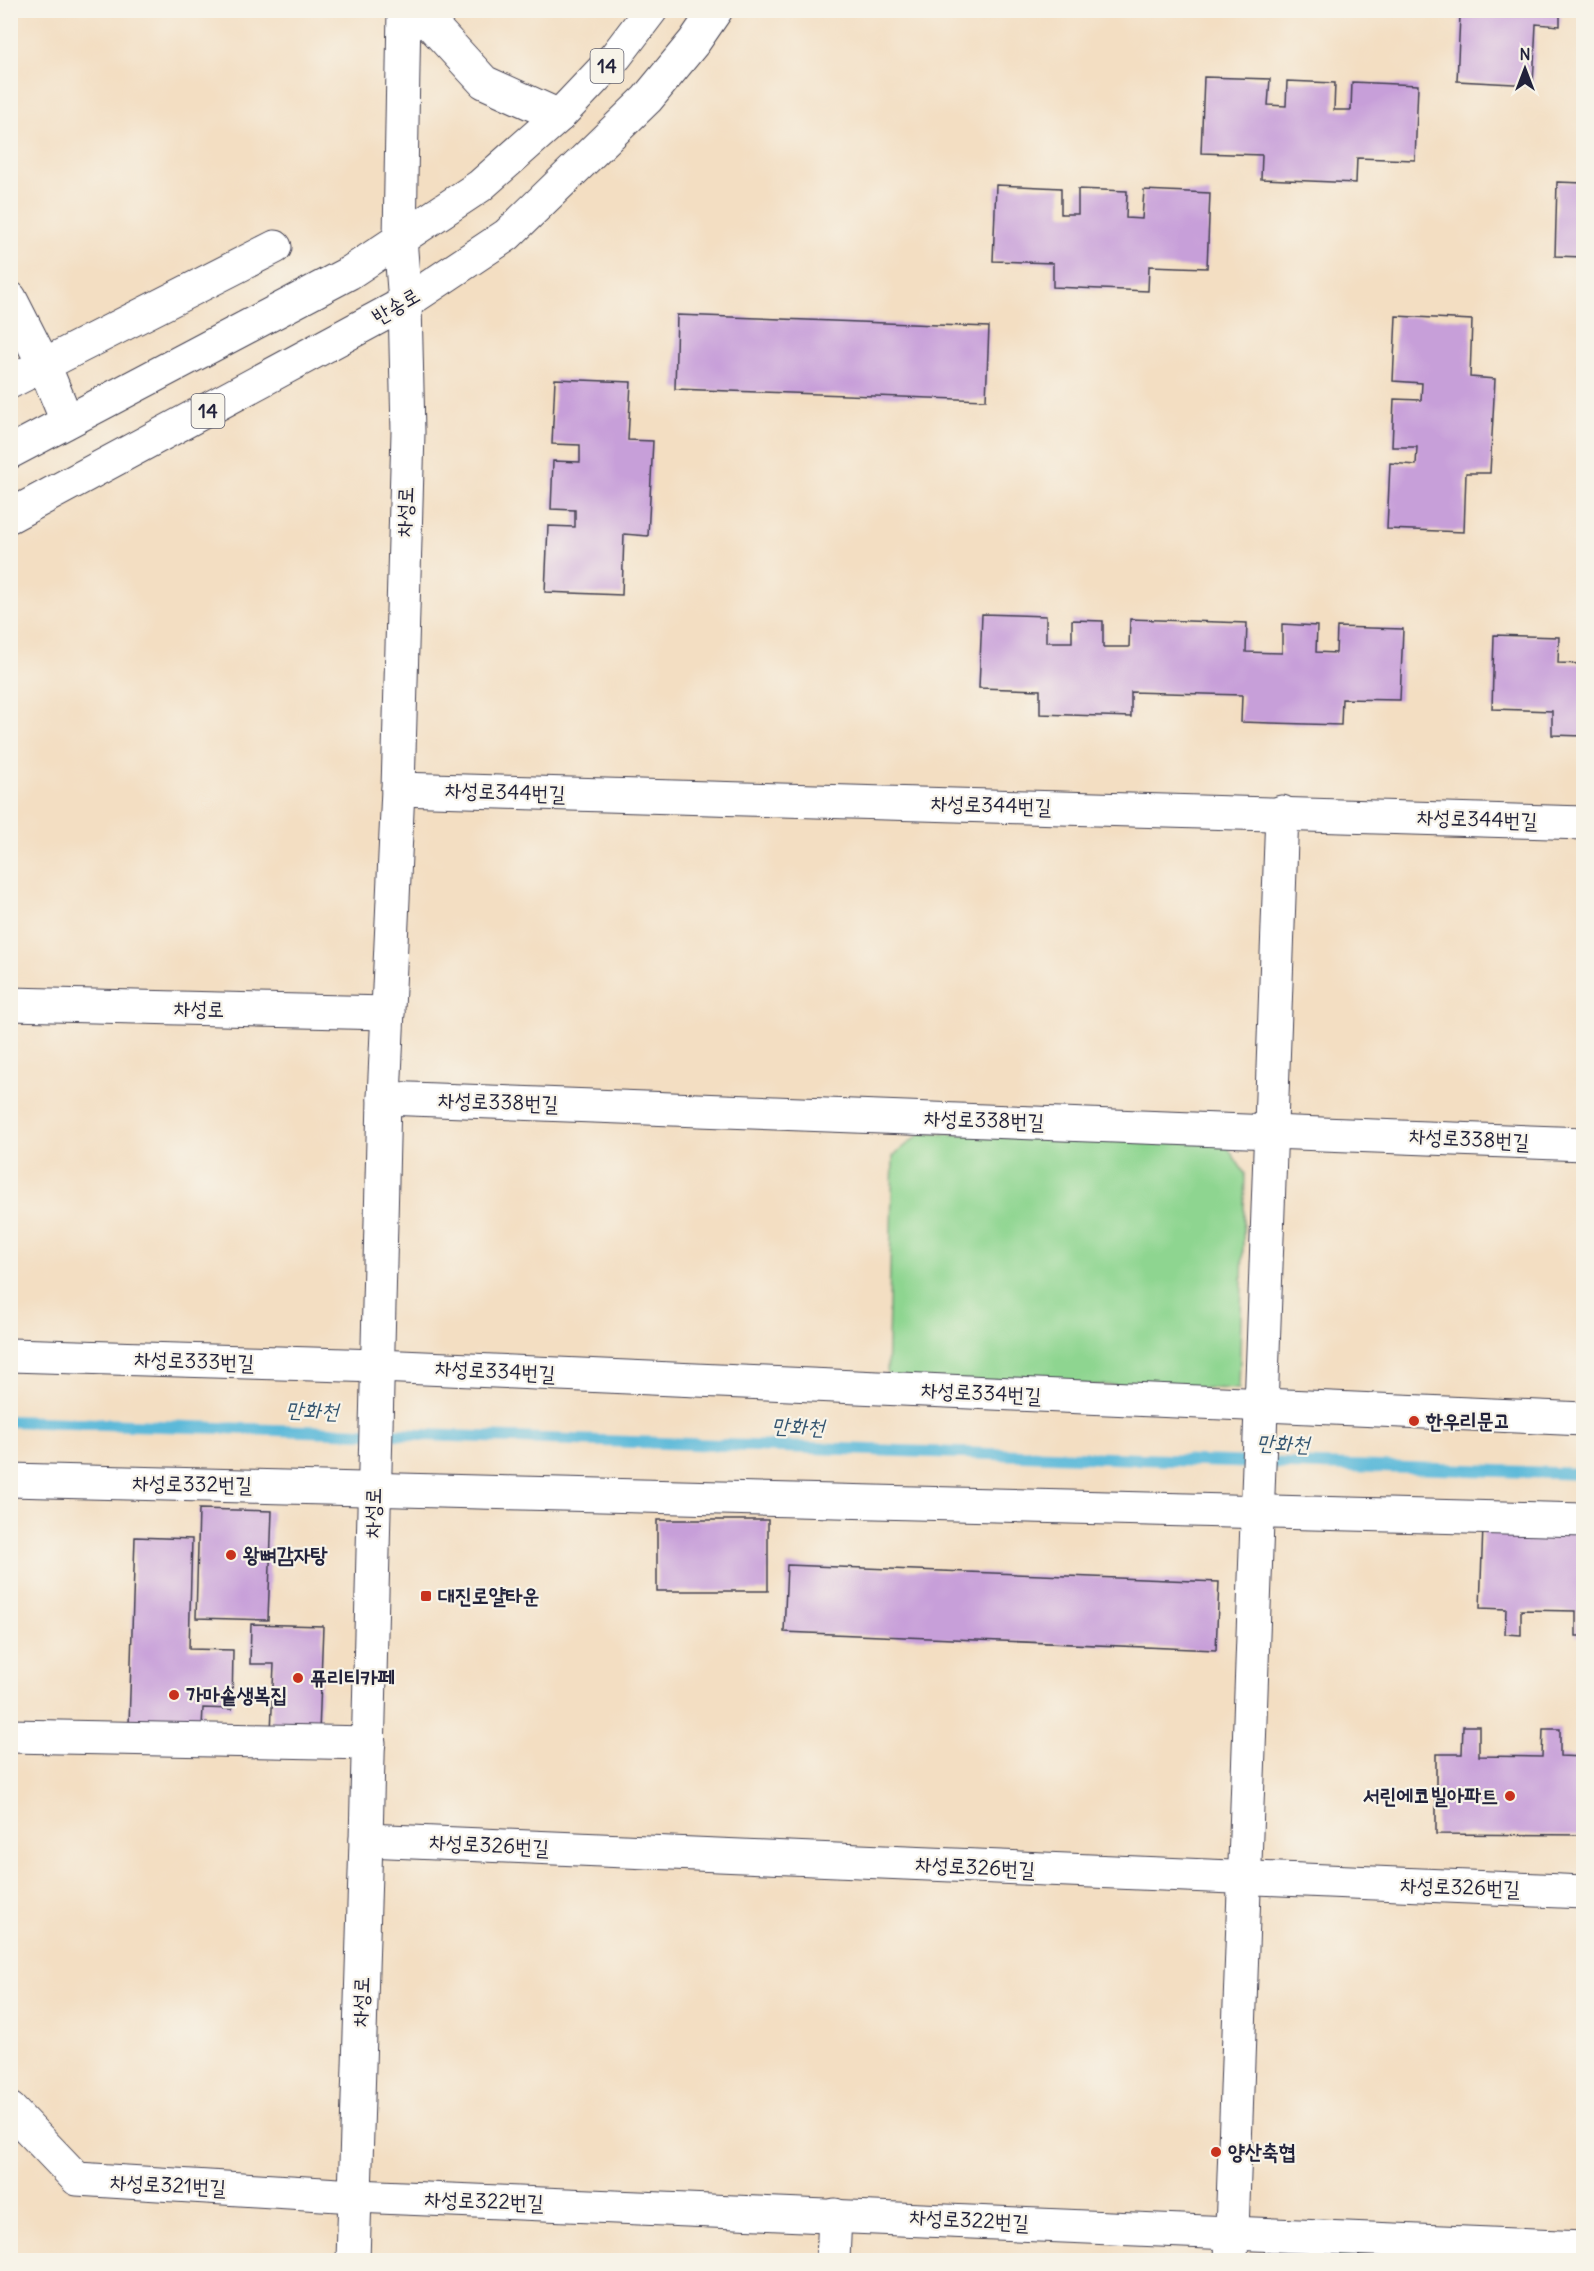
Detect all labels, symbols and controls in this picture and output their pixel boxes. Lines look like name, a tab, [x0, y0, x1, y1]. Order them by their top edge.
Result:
north arrow	[1495, 39, 1555, 99]
text: N	[1519, 44, 1531, 64]
road number: 14	[590, 49, 624, 83]
street label: 반송로	[367, 281, 424, 330]
road number: 14	[192, 394, 224, 428]
street label: 차성로	[390, 486, 419, 538]
street label: 차성로344번길	[444, 776, 566, 807]
street label: 차성로344번길	[930, 789, 1052, 820]
street label: 차성로344번길	[1416, 803, 1538, 834]
street label: 차성로	[173, 995, 225, 1022]
street label: 차성로338번길	[437, 1086, 559, 1117]
street label: 차성로338번길	[923, 1104, 1045, 1135]
street label: 차성로338번길	[1408, 1122, 1530, 1155]
street label: 차성로333번길	[133, 1345, 255, 1376]
street label: 차성로334번길	[434, 1354, 556, 1387]
street label: 차성로334번길	[920, 1376, 1042, 1409]
water label: 만화천	[285, 1395, 341, 1425]
place label: 한우리문고	[1425, 1407, 1511, 1434]
water label: 만화천	[771, 1411, 827, 1441]
marker: 한우리문고	[1407, 1414, 1421, 1428]
water label: 만화천	[1256, 1428, 1312, 1458]
street label: 차성로332번길	[132, 1469, 252, 1498]
street label: 차성로	[359, 1487, 386, 1539]
place label: 왕뼈감자탕	[243, 1541, 329, 1568]
marker: 왕뼈감자탕	[224, 1548, 238, 1562]
place label: 대진로얄타운	[438, 1582, 539, 1609]
marker: 대진로얄타운	[419, 1589, 433, 1603]
place label: 퓨리티카페	[310, 1664, 395, 1691]
marker: 퓨리티카페	[291, 1671, 305, 1685]
place label: 가마솥생복집	[186, 1681, 287, 1708]
marker: 가마솥생복집	[167, 1688, 181, 1702]
place label: 서린에코빌아파트	[1363, 1782, 1498, 1809]
marker: 서린에코빌아파트	[1503, 1789, 1517, 1803]
street label: 차성로326번길	[428, 1828, 550, 1861]
street label: 차성로326번길	[914, 1850, 1036, 1883]
street label: 차성로326번길	[1400, 1871, 1521, 1902]
street label: 차성로	[346, 1976, 375, 2028]
place label: 양산축협	[1228, 2138, 1296, 2165]
marker: 양산축협	[1209, 2145, 1223, 2159]
street label: 차성로321번길	[109, 2168, 227, 2201]
street label: 차성로322번길	[424, 2185, 544, 2216]
street label: 차성로322번길	[909, 2203, 1029, 2236]

